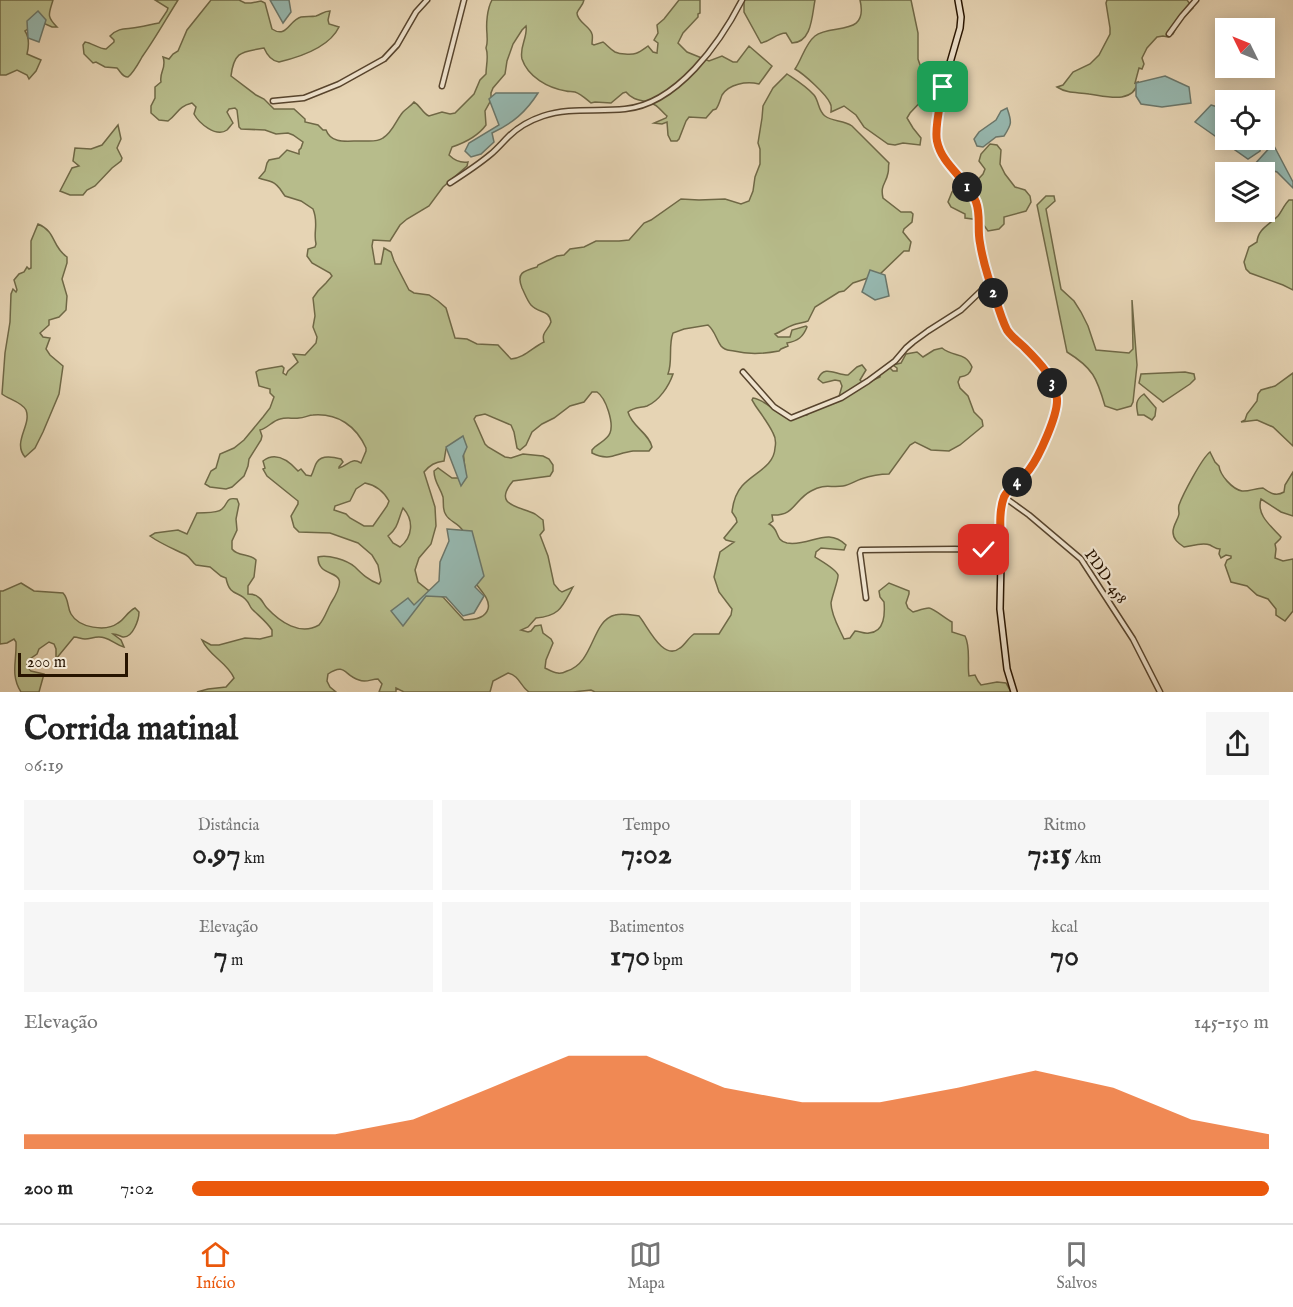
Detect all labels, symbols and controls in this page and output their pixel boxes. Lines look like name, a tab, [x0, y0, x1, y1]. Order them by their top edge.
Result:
north arrow	[1215, 18, 1275, 78]
map controls	[1215, 18, 1275, 222]
pin	[917, 61, 968, 112]
icon: arrive	[926, 70, 959, 103]
button: locate	[1215, 90, 1275, 150]
button: layers	[1215, 162, 1275, 222]
pin: 1	[952, 172, 982, 202]
text: 1	[964, 177, 970, 197]
pin: 2	[978, 278, 1008, 308]
text: 2	[989, 283, 997, 303]
pin: 3	[1037, 368, 1067, 398]
text: 3	[1049, 373, 1055, 393]
pin: 4	[1002, 467, 1032, 497]
text: 4	[1013, 472, 1021, 492]
pin	[958, 524, 1009, 575]
icon: check	[967, 533, 1000, 566]
street label: PDD-458	[1079, 546, 1131, 608]
scale bar	[18, 650, 128, 678]
text: 200 m	[27, 653, 66, 673]
text: Corrida matinal	[24, 709, 238, 751]
button: share	[1206, 712, 1269, 775]
text: 06:19	[24, 753, 64, 778]
text: Distância	[198, 816, 259, 836]
text: Tempo	[623, 816, 670, 836]
text: Ritmo	[1043, 816, 1086, 836]
text: 0.97	[192, 836, 240, 874]
text: 7:02	[621, 836, 672, 874]
text: 7:15	[1028, 836, 1072, 874]
text: km	[240, 849, 265, 869]
text: /km	[1072, 849, 1101, 869]
text: Elevação	[199, 918, 258, 938]
text: Batimentos	[609, 918, 684, 938]
text: kcal	[1051, 918, 1078, 938]
text: 7	[214, 938, 228, 976]
text: 170	[610, 938, 650, 976]
text: 70	[1050, 938, 1079, 976]
text: m	[228, 951, 243, 971]
text: bpm	[650, 951, 683, 971]
text: Elevação	[24, 1010, 98, 1035]
text: 145–150 m	[1194, 1010, 1269, 1035]
text: 200 m	[24, 1176, 73, 1201]
text: 7:02	[120, 1176, 154, 1201]
tab: Início	[196, 1238, 235, 1294]
tab: Mapa	[627, 1238, 665, 1294]
tab: Salvos	[1057, 1238, 1097, 1294]

